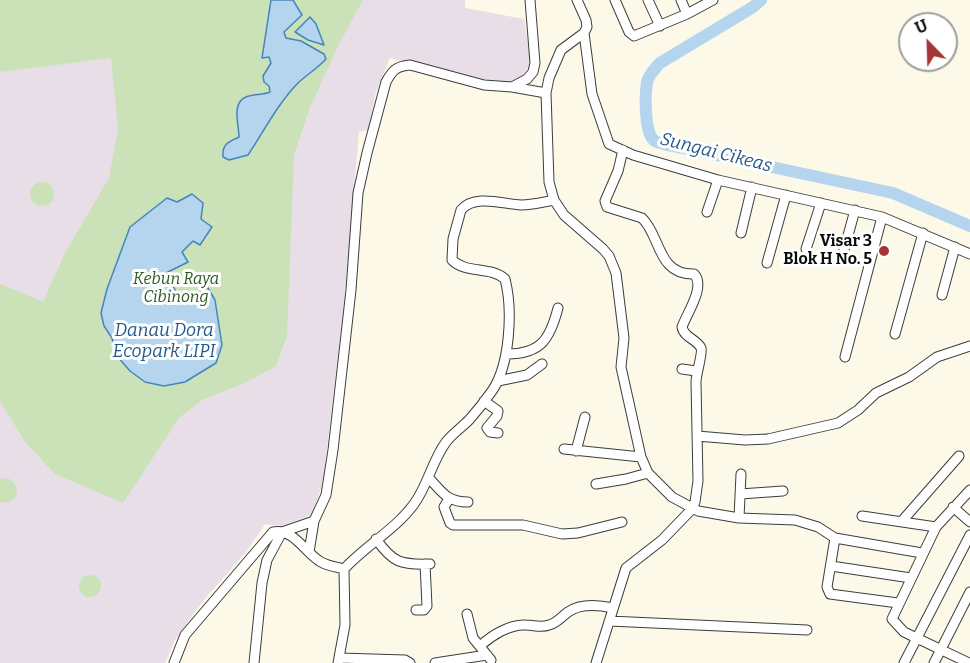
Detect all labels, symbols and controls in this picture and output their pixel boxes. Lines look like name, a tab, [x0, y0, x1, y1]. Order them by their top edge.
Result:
north arrow	[898, 12, 958, 72]
text: U	[912, 16, 931, 38]
water label: Sungai Cikeas	[658, 129, 774, 177]
place label: Visar 3 Blok H No. 5	[783, 232, 872, 270]
marker: Visar 3 Blok H No. 5	[877, 244, 891, 258]
park label: Kebun Raya Cibinong	[133, 270, 219, 308]
water label: Danau Dora Ecopark LIPI	[113, 320, 215, 362]

